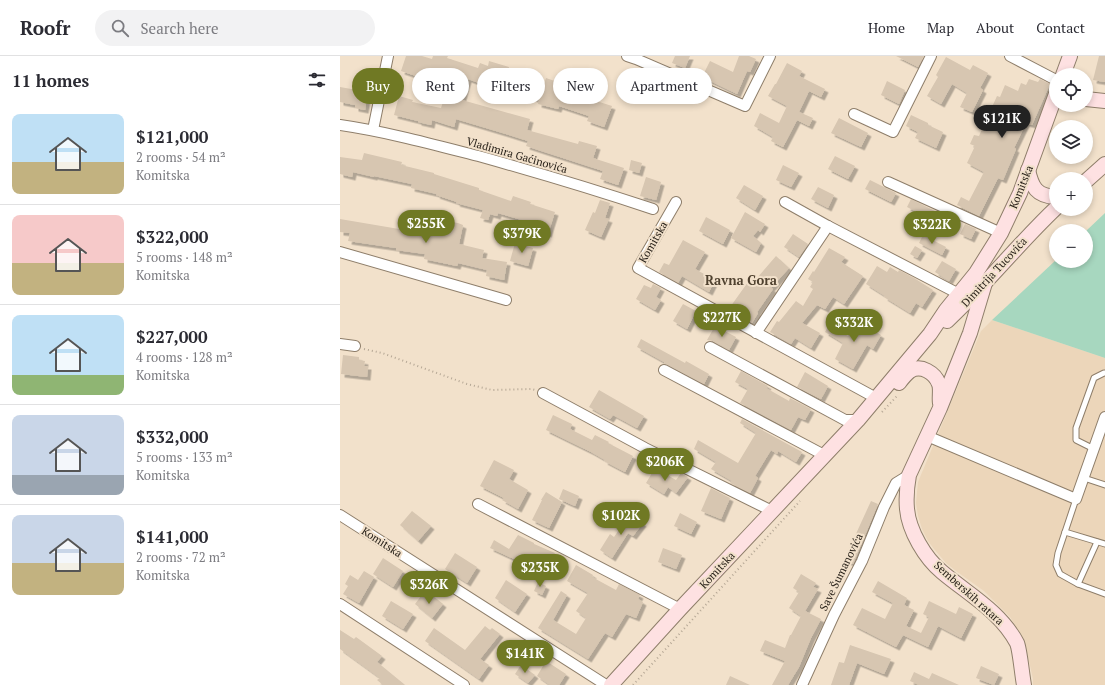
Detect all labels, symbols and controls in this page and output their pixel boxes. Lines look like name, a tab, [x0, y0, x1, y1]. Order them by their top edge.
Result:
search box	[95, 10, 375, 46]
text: Roofr	[20, 15, 71, 40]
icon: search	[109, 17, 131, 39]
text: Search here	[141, 18, 219, 38]
text: Home	[868, 18, 905, 37]
text: Map	[927, 18, 954, 37]
text: About	[976, 18, 1014, 37]
text: Contact	[1036, 18, 1085, 37]
chip: Buy	[352, 68, 404, 104]
chip: Rent	[412, 68, 469, 104]
chip: Filters	[477, 68, 545, 104]
chip: New	[553, 68, 608, 104]
chip: Apartment	[616, 68, 712, 104]
map controls	[1049, 68, 1093, 268]
button: locate	[1049, 68, 1093, 112]
text: 11 homes	[12, 69, 89, 92]
icon: filters	[306, 69, 328, 91]
pin: $121K	[974, 105, 1030, 139]
text: $121K	[983, 109, 1021, 127]
button: layers	[1049, 120, 1093, 164]
text: $121,000	[136, 125, 208, 148]
icon: home	[44, 130, 92, 178]
street label: Vladimira Gaćinovića	[465, 134, 570, 176]
text: 2 rooms · 54 m²	[136, 148, 226, 166]
street label: Komitska	[1006, 163, 1036, 211]
text: Komitska	[136, 166, 190, 184]
button: +	[1049, 172, 1093, 216]
pin: $255K	[398, 210, 454, 244]
pin: $322K	[904, 211, 960, 245]
text: $255K	[407, 214, 445, 232]
text: $322K	[913, 215, 951, 233]
street label: Komitska	[636, 218, 671, 265]
pin: $379K	[494, 220, 550, 254]
text: $379K	[503, 224, 541, 242]
button: −	[1049, 224, 1093, 268]
text: $322,000	[136, 225, 208, 248]
icon: home	[44, 231, 92, 279]
street label: Dimitrija Tucovića	[958, 234, 1030, 310]
text: 5 rooms · 148 m²	[136, 248, 233, 266]
text: Komitska	[136, 266, 190, 284]
district label: Ravna Gora	[705, 271, 778, 289]
pin: $227K	[694, 304, 750, 338]
text: $227K	[703, 308, 741, 326]
pin: $332K	[826, 309, 882, 343]
text: $332K	[835, 313, 873, 331]
text: $227,000	[136, 325, 208, 348]
icon: home	[44, 331, 92, 379]
text: 4 rooms · 128 m²	[136, 348, 233, 366]
text: Komitska	[136, 366, 190, 384]
text: $332,000	[136, 425, 208, 448]
icon: home	[44, 431, 92, 479]
text: 5 rooms · 133 m²	[136, 448, 233, 466]
pin: $206K	[637, 448, 693, 482]
text: $206K	[646, 452, 684, 470]
text: Komitska	[136, 466, 190, 484]
pin: $102K	[593, 502, 649, 536]
text: $102K	[602, 506, 640, 524]
street label: Komitska	[359, 524, 405, 561]
text: $141,000	[136, 525, 208, 548]
icon: home	[44, 531, 92, 579]
street label: Save Šumanovića	[816, 531, 866, 613]
text: 2 rooms · 72 m²	[136, 548, 226, 566]
street label: Komitska	[696, 548, 738, 591]
pin: $235K	[512, 554, 568, 588]
text: $235K	[521, 558, 559, 576]
street label: Semberskih ratara	[931, 558, 1007, 628]
text: Komitska	[136, 566, 190, 584]
pin: $326K	[401, 571, 457, 605]
text: $326K	[410, 575, 448, 593]
pin: $141K	[497, 640, 553, 674]
text: $141K	[506, 644, 544, 662]

